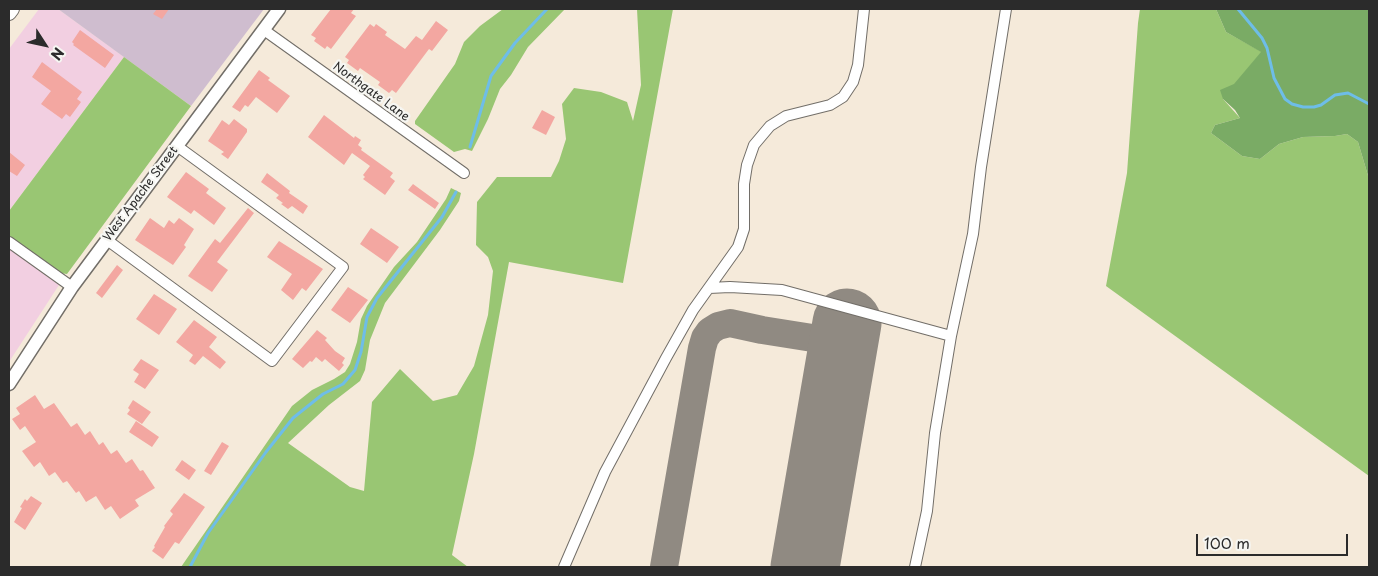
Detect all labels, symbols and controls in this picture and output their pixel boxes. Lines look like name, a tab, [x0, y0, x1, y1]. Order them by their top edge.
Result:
north arrow	[20, 20, 70, 70]
text: N	[46, 43, 69, 64]
street label: Northgate Lane	[330, 59, 412, 125]
street label: West Apache Street	[101, 144, 181, 244]
scale bar	[1198, 524, 1350, 556]
text: 100 m	[1204, 531, 1250, 554]

